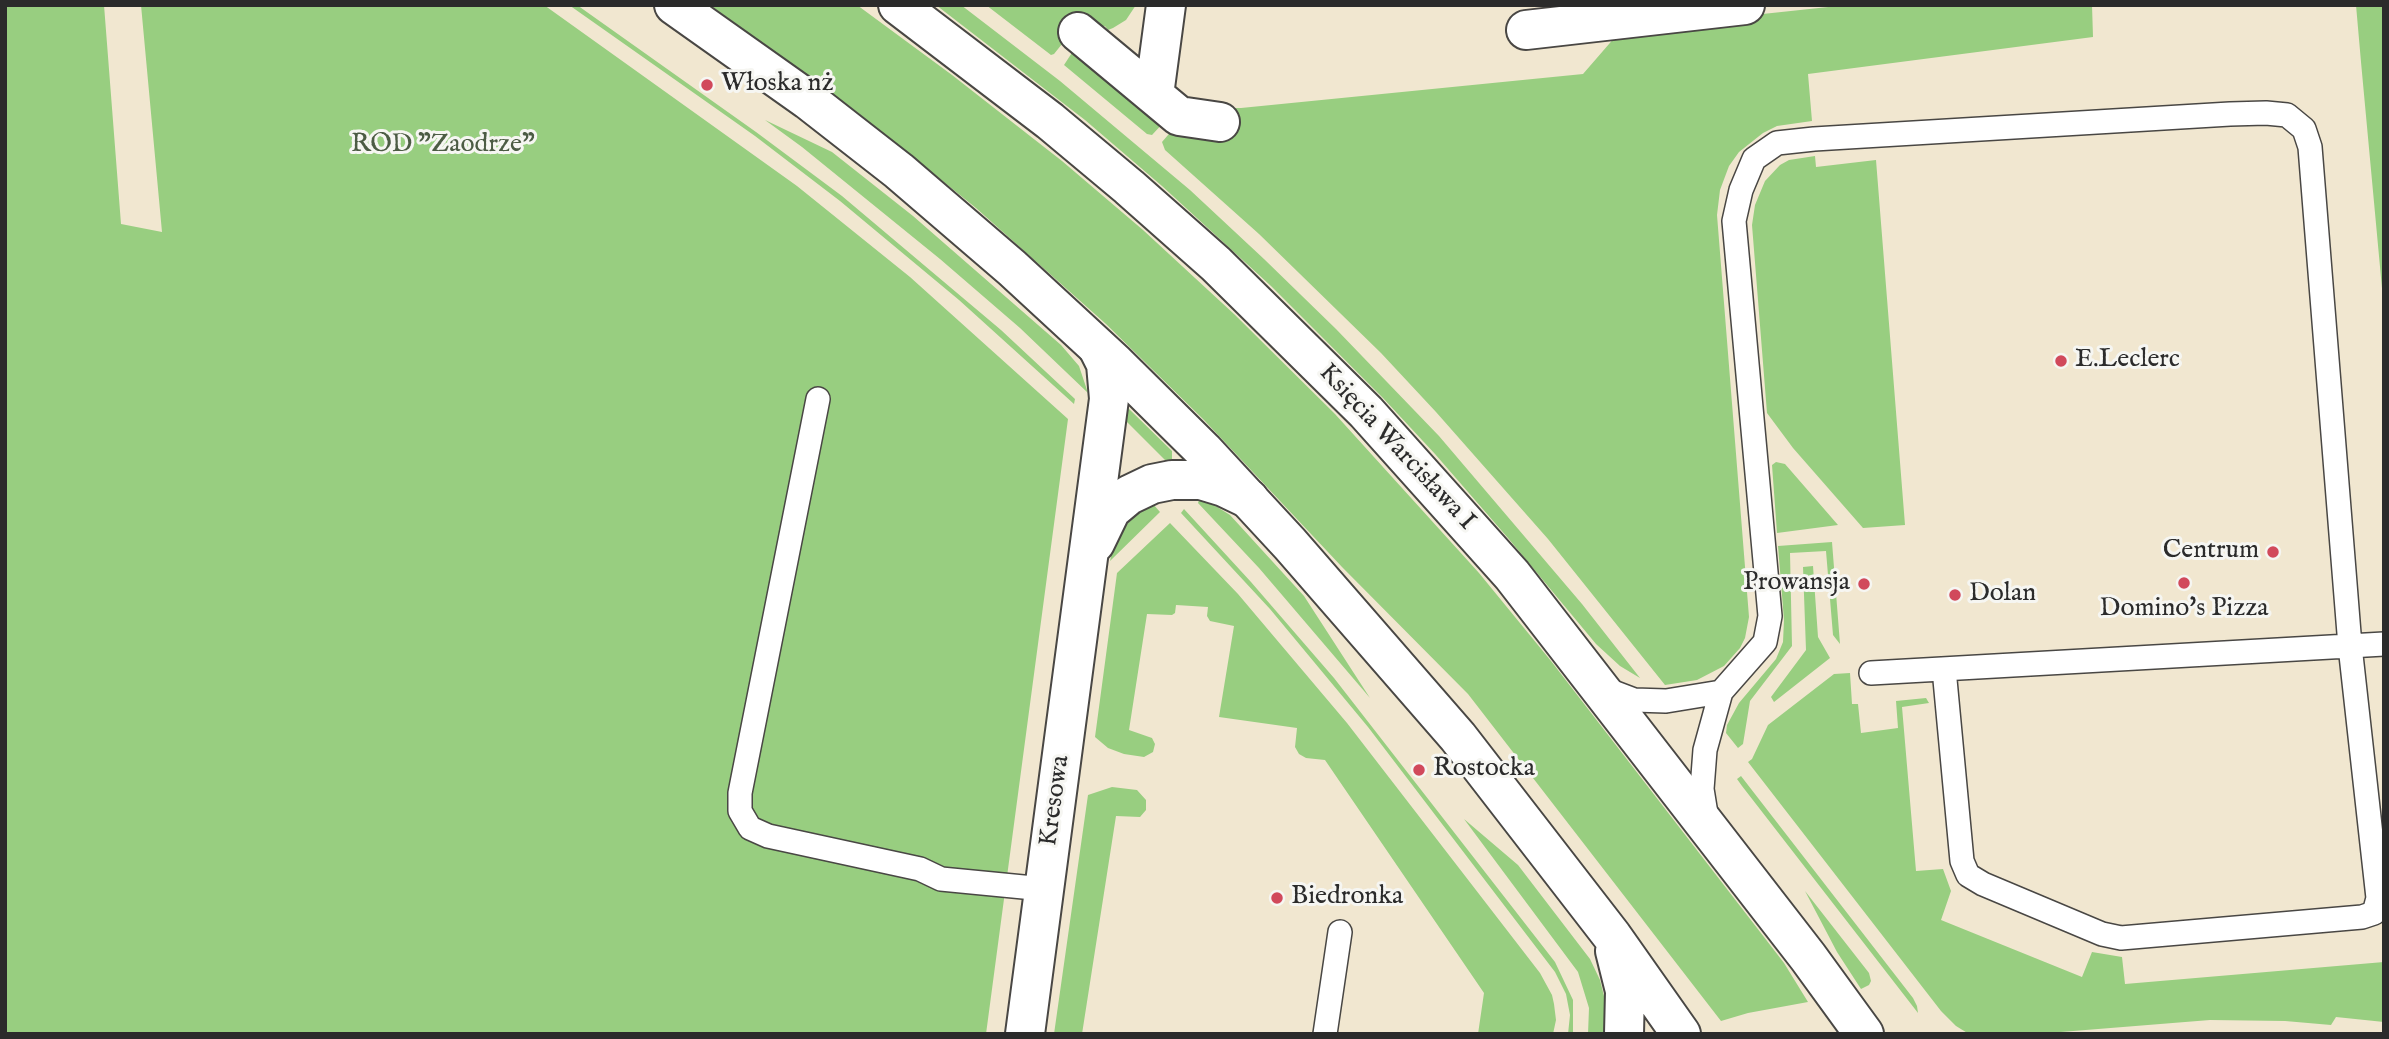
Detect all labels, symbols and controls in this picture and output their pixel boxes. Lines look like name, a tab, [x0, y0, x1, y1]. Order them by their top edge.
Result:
place label: Włoska nż	[721, 69, 833, 101]
marker: Włoska nż	[699, 77, 715, 93]
park label: ROD "Zaodrze"	[351, 130, 535, 162]
place label: E.Leclerc	[2075, 345, 2180, 377]
marker: E.Leclerc	[2053, 353, 2069, 369]
street label: Księcia Warcisława I	[1311, 358, 1481, 538]
place label: Centrum	[2163, 536, 2259, 568]
marker: Centrum	[2265, 544, 2281, 560]
place label: Prowansja	[1743, 568, 1850, 600]
marker: Domino's Pizza	[2176, 575, 2192, 591]
marker: Prowansja	[1856, 576, 1872, 592]
place label: Dolan	[1969, 579, 2036, 611]
marker: Dolan	[1947, 587, 1963, 603]
place label: Domino's Pizza	[2100, 594, 2268, 626]
street label: Kresowa	[1034, 754, 1078, 848]
place label: Rostocka	[1433, 754, 1535, 786]
marker: Rostocka	[1411, 762, 1427, 778]
place label: Biedronka	[1291, 882, 1403, 914]
marker: Biedronka	[1269, 890, 1285, 906]

